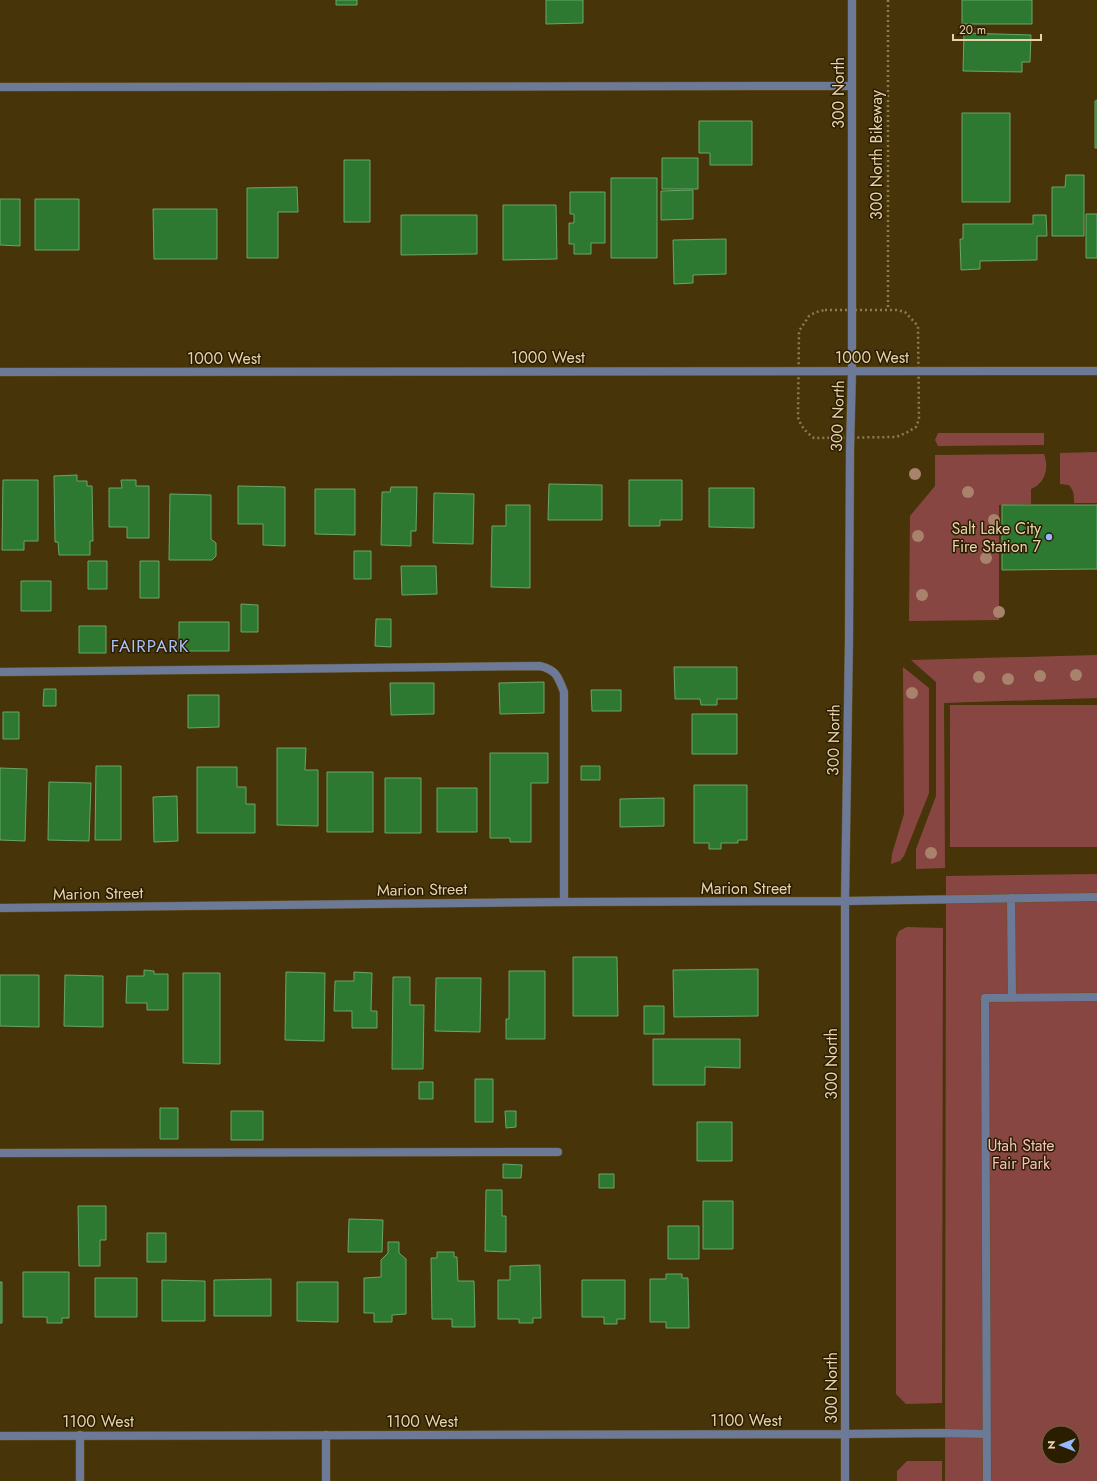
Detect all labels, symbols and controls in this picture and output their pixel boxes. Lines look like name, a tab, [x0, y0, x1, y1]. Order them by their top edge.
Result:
scale bar	[953, 16, 1041, 42]
text: 20 m	[959, 21, 986, 39]
street label: 300 North	[827, 57, 850, 129]
street label: 300 North Bikeway	[865, 89, 888, 220]
street label: 1000 West	[511, 346, 585, 369]
street label: 1000 West	[835, 346, 909, 369]
street label: 1000 West	[187, 347, 261, 370]
street label: 300 North	[825, 380, 850, 452]
place label: Salt Lake City Fire Station 7	[951, 517, 1042, 558]
marker: Salt Lake City Fire Station 7	[1044, 532, 1054, 542]
district label: FAIRPARK	[111, 634, 189, 658]
street label: 300 North	[821, 704, 846, 776]
street label: Marion Street	[377, 877, 468, 902]
street label: Marion Street	[701, 877, 791, 900]
street label: Marion Street	[53, 881, 144, 906]
street label: 300 North	[820, 1028, 843, 1100]
park label: Utah State Fair Park	[987, 1134, 1055, 1175]
street label: 300 North	[820, 1352, 843, 1424]
street label: 1100 West	[710, 1409, 782, 1432]
street label: 1100 West	[62, 1410, 134, 1433]
street label: 1100 West	[386, 1410, 458, 1433]
north arrow	[1041, 1425, 1081, 1465]
text: N	[1043, 1441, 1059, 1449]

